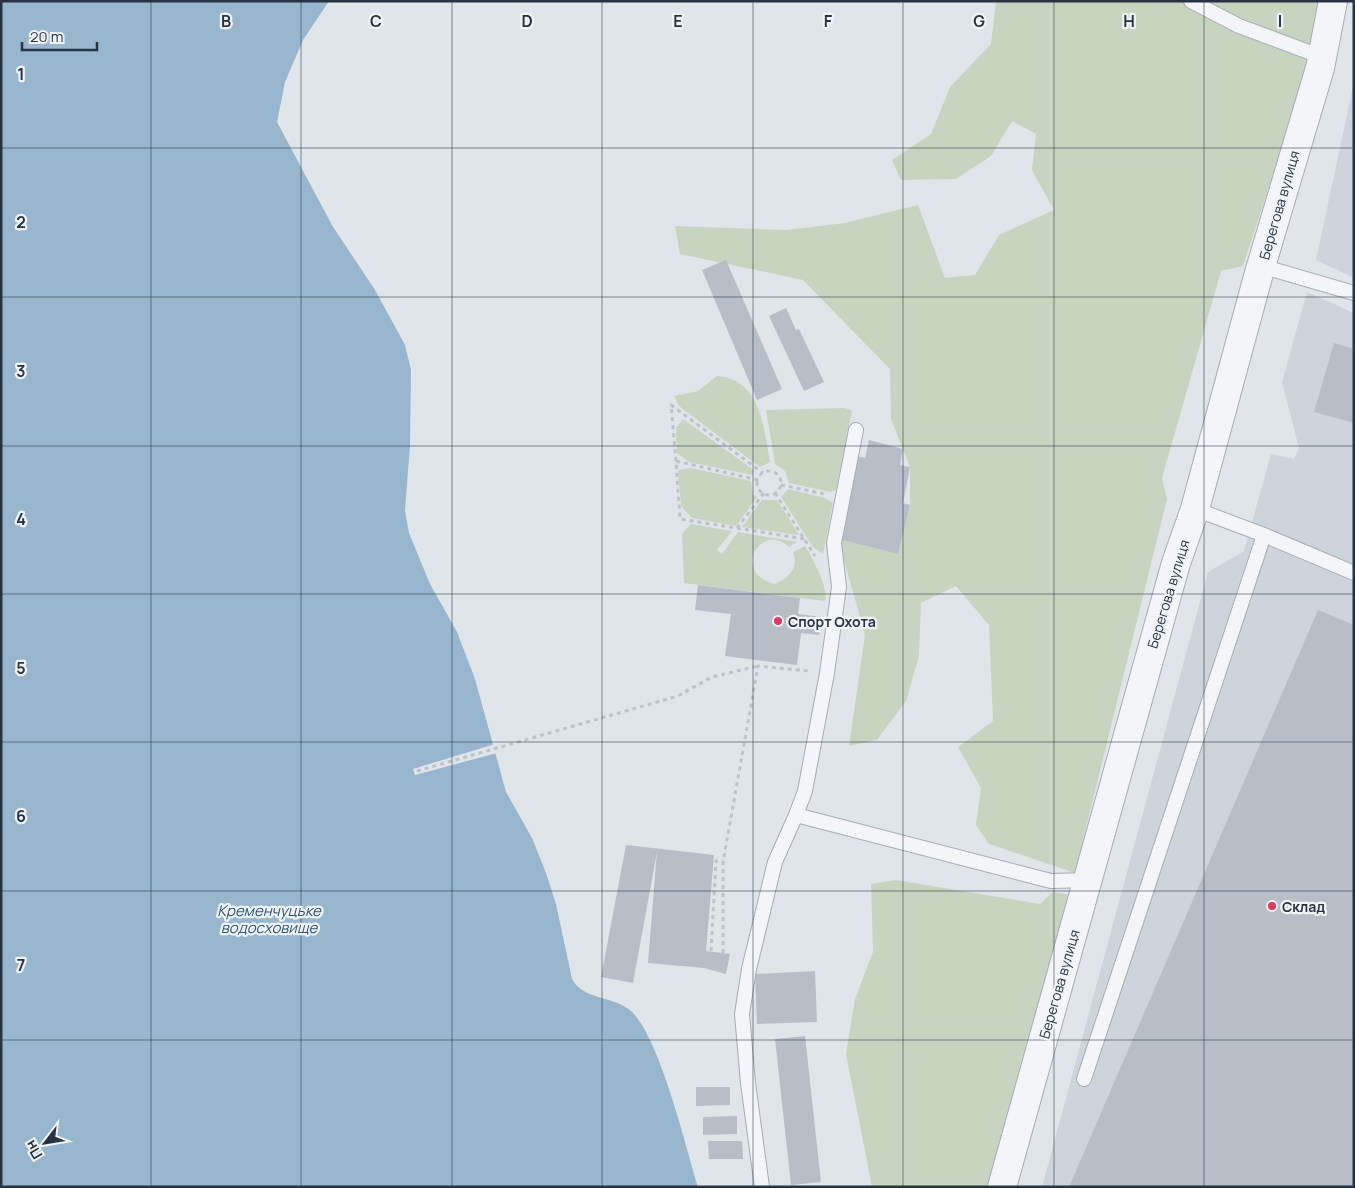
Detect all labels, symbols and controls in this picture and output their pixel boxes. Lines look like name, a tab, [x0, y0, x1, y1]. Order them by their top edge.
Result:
text: B	[221, 10, 231, 32]
text: C	[370, 10, 382, 32]
text: D	[521, 10, 533, 32]
text: E	[673, 10, 683, 32]
text: F	[824, 10, 833, 32]
text: G	[973, 10, 985, 32]
text: H	[1123, 10, 1135, 32]
text: I	[1278, 10, 1282, 32]
scale bar	[22, 20, 98, 52]
text: 20 m	[30, 26, 63, 47]
text: 1	[17, 63, 25, 85]
street label: Берегова вулиця	[1254, 148, 1304, 262]
text: 2	[16, 211, 26, 233]
text: 3	[16, 360, 26, 382]
text: 4	[16, 508, 26, 530]
street label: Берегова вулиця	[1142, 537, 1194, 651]
place label: Спорт Охота	[788, 612, 876, 631]
marker: Спорт Охота	[772, 615, 784, 627]
text: 5	[16, 657, 26, 679]
text: 6	[16, 805, 26, 827]
place label: Склад	[1282, 897, 1325, 916]
water label: Кременчуцьке водосховище	[217, 900, 322, 938]
marker: Склад	[1266, 900, 1278, 912]
street label: Берегова вулиця	[1034, 927, 1084, 1041]
text: 7	[17, 954, 25, 976]
north arrow	[20, 1118, 70, 1168]
text: Пн	[20, 1137, 46, 1163]

